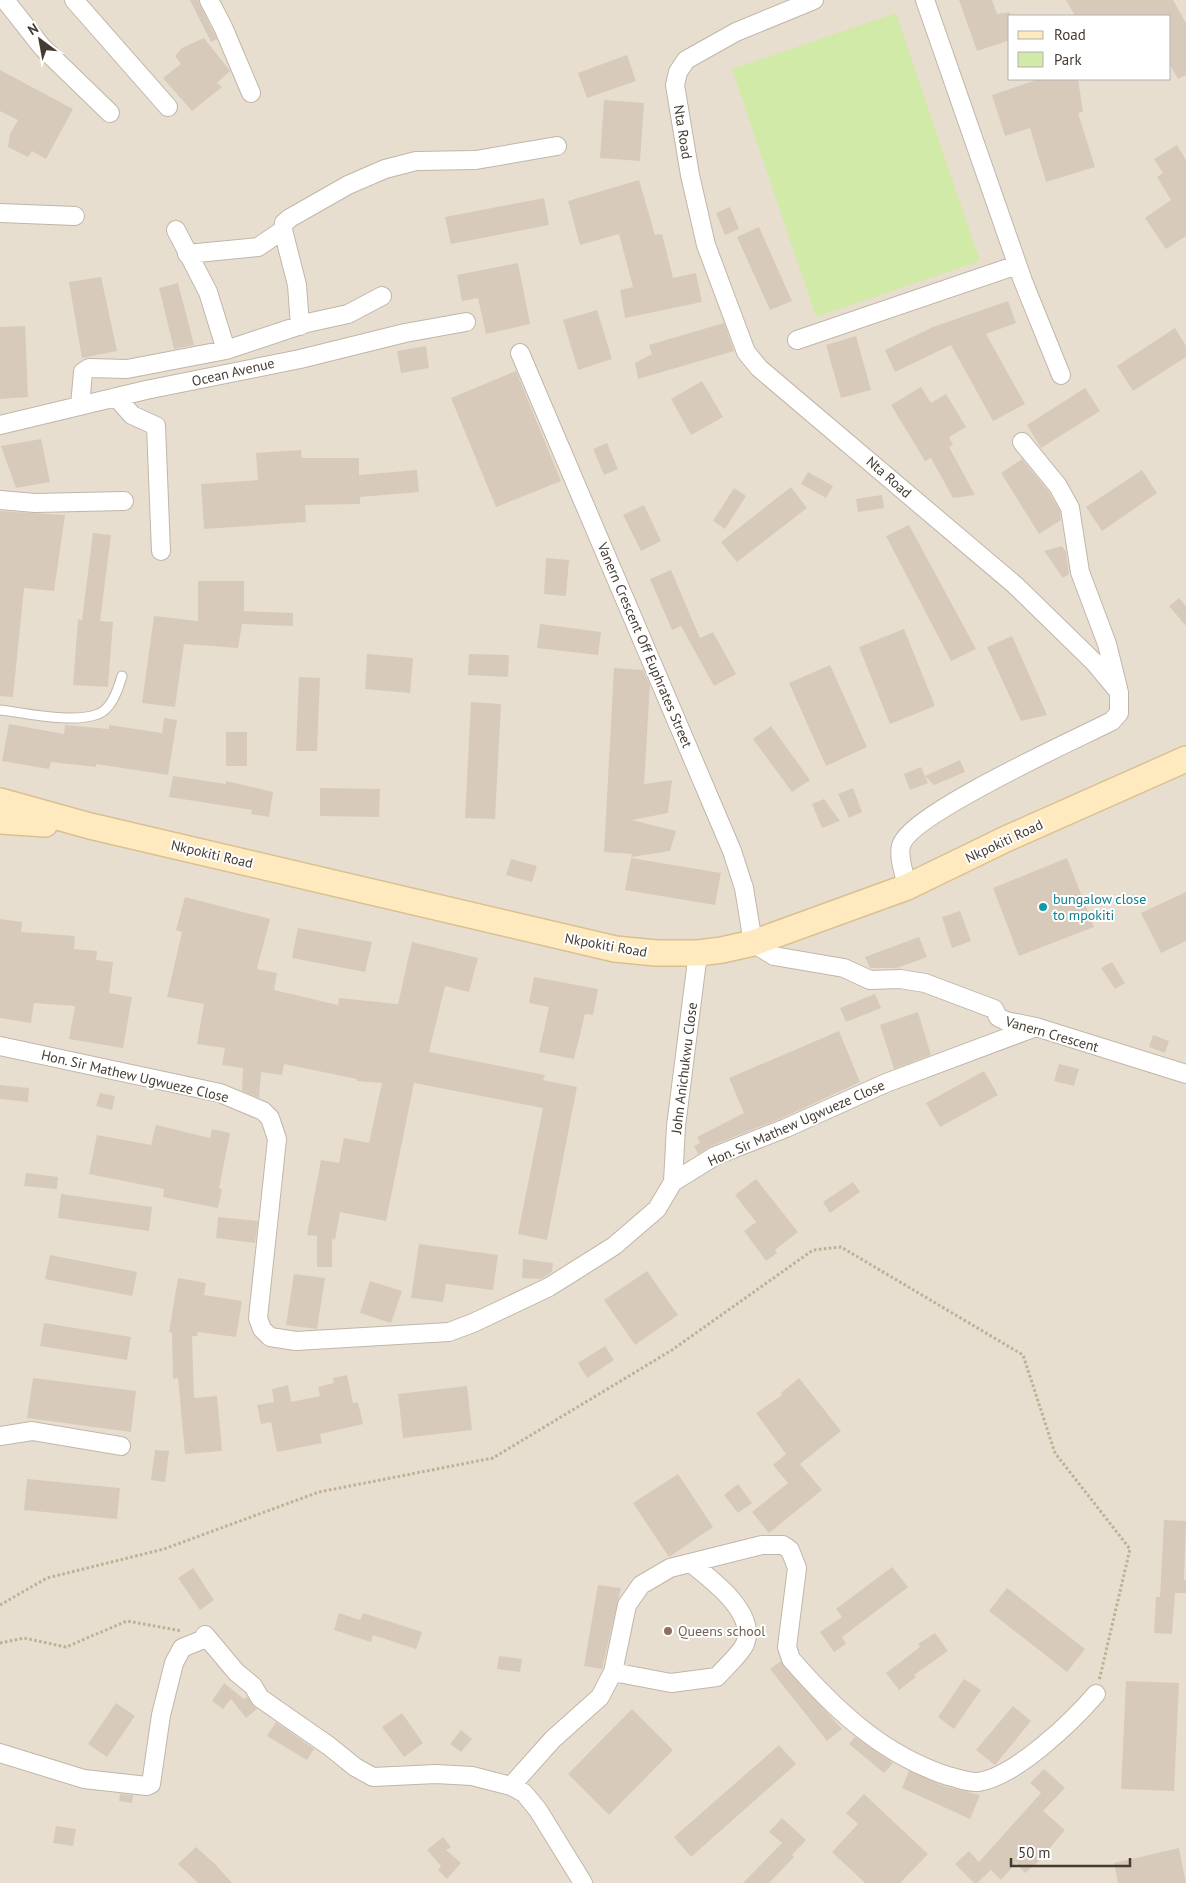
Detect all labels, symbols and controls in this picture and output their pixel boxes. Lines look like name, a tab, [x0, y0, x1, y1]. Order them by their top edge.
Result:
north arrow	[15, 15, 65, 65]
legend	[1008, 15, 1171, 80]
text: N	[24, 19, 42, 39]
text: Road	[1054, 25, 1086, 44]
text: Park	[1054, 50, 1082, 69]
street label: Nta Road	[670, 104, 696, 160]
street label: Ocean Avenue	[190, 354, 276, 390]
street label: Nta Road	[863, 452, 915, 502]
street label: Vanern Crescent Off Euphrates Street	[593, 539, 697, 751]
street label: Nkpokiti Road	[962, 815, 1046, 867]
street label: Nkpokiti Road	[169, 836, 255, 872]
place label: bungalow close to mpokiti	[1053, 890, 1146, 924]
marker: bungalow close to mpokiti	[1037, 901, 1049, 913]
street label: Nkpokiti Road	[563, 929, 649, 961]
street label: John Anichukwu Close	[667, 1001, 701, 1136]
street label: Vanern Crescent	[1002, 1012, 1101, 1056]
street label: Hon. Sir Mathew Ugwueze Close	[39, 1046, 231, 1106]
street label: Hon. Sir Mathew Ugwueze Close	[705, 1076, 887, 1170]
place label: Queens school	[678, 1622, 765, 1640]
marker: Queens school	[662, 1625, 674, 1637]
scale bar	[1011, 1836, 1130, 1868]
text: 50 m	[1018, 1843, 1051, 1862]

